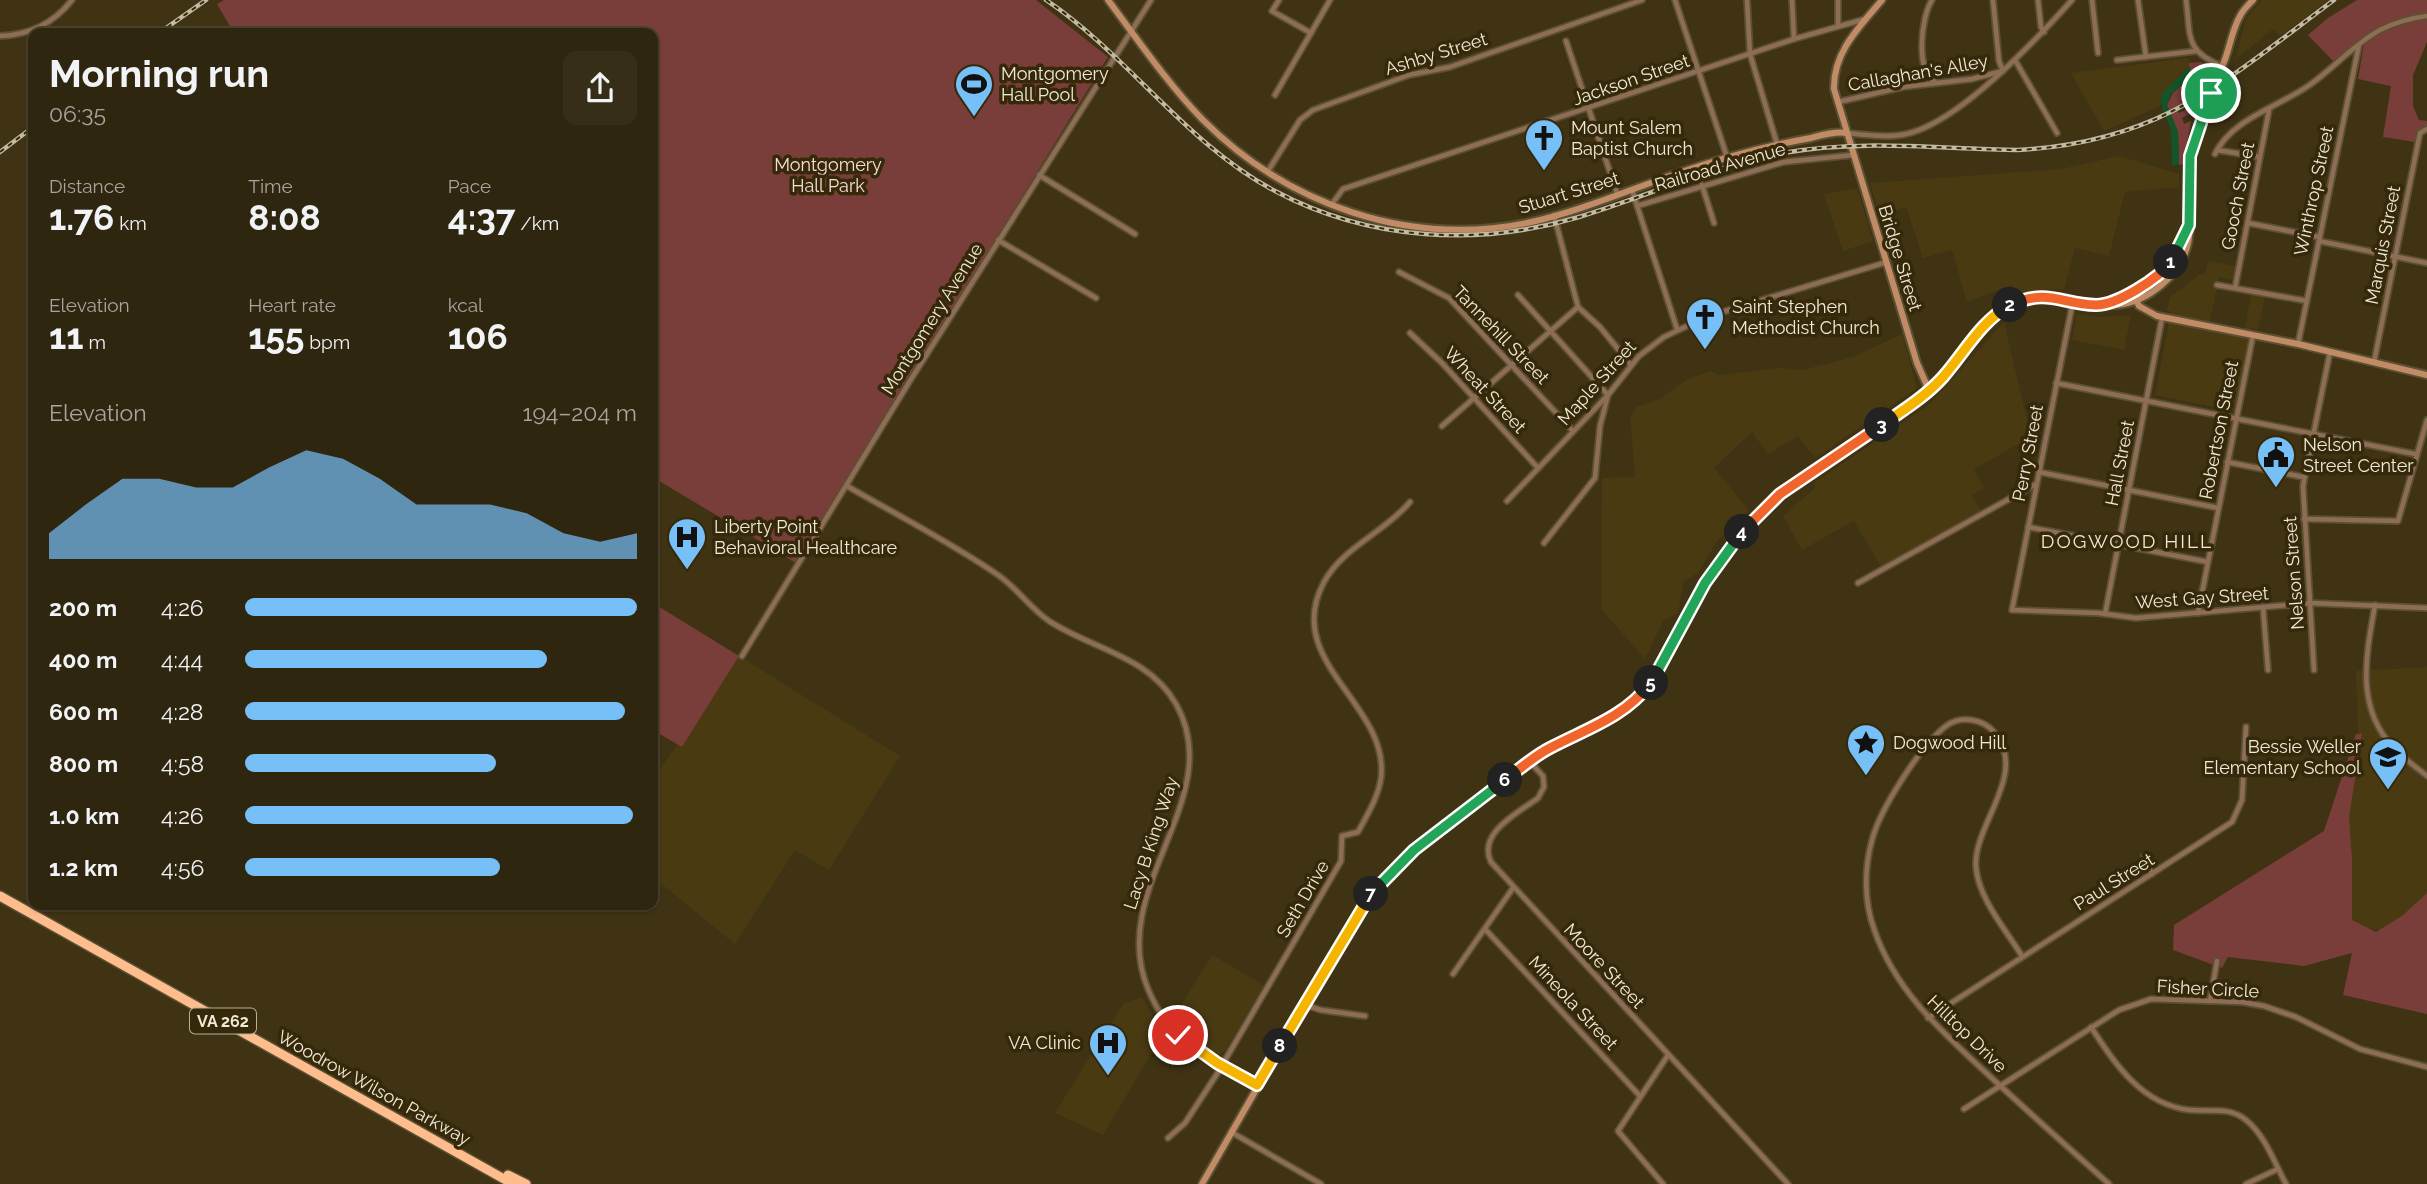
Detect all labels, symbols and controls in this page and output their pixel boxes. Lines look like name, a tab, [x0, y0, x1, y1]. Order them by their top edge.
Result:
street label: Ashby Street	[1382, 28, 1490, 79]
street label: Jackson Street	[1570, 50, 1692, 109]
street label: Callaghan's Alley	[1846, 50, 1990, 95]
text: Morning run	[49, 51, 269, 96]
button: share	[563, 51, 637, 125]
sports icon: Montgomery Hall Pool	[953, 63, 995, 118]
place label: Montgomery Hall Pool	[1001, 63, 1109, 105]
pin	[2181, 63, 2241, 123]
icon: arrive	[2192, 74, 2230, 112]
text: 06:35	[49, 100, 106, 127]
church icon: Mount Salem Baptist Church	[1523, 117, 1565, 172]
place label: Mount Salem Baptist Church	[1571, 117, 1693, 159]
street label: Winthrop Street	[2290, 124, 2338, 258]
street label: Railroad Avenue	[1652, 138, 1788, 195]
street label: Gooch Street	[2217, 140, 2258, 251]
park label: Montgomery Hall Park	[774, 154, 882, 196]
street label: Stuart Street	[1516, 167, 1622, 218]
text: Distance	[49, 175, 125, 197]
text: Time	[248, 175, 293, 197]
text: Pace	[448, 175, 491, 197]
street label: Marquis Street	[2361, 184, 2404, 306]
text: 1.76	[49, 197, 114, 238]
text: 8:08	[248, 197, 321, 238]
text: 4:37	[448, 197, 515, 238]
street label: Bridge Street	[1874, 202, 1927, 313]
text: km	[114, 212, 147, 234]
text: /km	[515, 212, 559, 234]
street label: Montgomery Avenue	[876, 239, 987, 398]
pin: 1	[2154, 244, 2188, 280]
text: 1	[2166, 250, 2175, 272]
street label: Tannehill Street	[1449, 281, 1554, 388]
pin: 2	[1993, 288, 2028, 322]
text: 2	[2004, 293, 2015, 315]
text: Elevation	[49, 294, 130, 316]
text: Heart rate	[248, 294, 336, 316]
text: kcal	[448, 294, 483, 316]
church icon: Saint Stephen Methodist Church	[1684, 296, 1726, 351]
place label: Saint Stephen Methodist Church	[1732, 296, 1880, 338]
text: 11	[49, 316, 84, 357]
text: 155	[248, 316, 304, 357]
text: 106	[448, 316, 508, 357]
text: m	[84, 331, 106, 353]
text: bpm	[304, 331, 350, 353]
street label: Maple Street	[1553, 336, 1640, 429]
street label: Wheat Street	[1440, 342, 1531, 437]
street label: Robertson Street	[2195, 359, 2242, 501]
text: Elevation	[49, 399, 147, 426]
text: 194–204 m	[523, 399, 637, 426]
street label: Perry Street	[2008, 403, 2047, 503]
pin: 3	[1864, 408, 1899, 442]
text: 3	[1876, 413, 1887, 435]
street label: Hall Street	[2101, 418, 2138, 507]
public building icon: Nelson Street Center	[2255, 434, 2297, 489]
place label: Nelson Street Center	[2303, 434, 2414, 476]
pin: 4	[1724, 514, 1760, 550]
hospital icon: Liberty Point Behavioral Healthcare	[666, 516, 708, 571]
place label: Liberty Point Behavioral Healthcare	[714, 516, 897, 558]
street label: Nelson Street	[2279, 516, 2308, 630]
text: 4	[1736, 520, 1747, 542]
district label: DOGWOOD HILL	[2041, 530, 2213, 552]
street label: West Gay Street	[2135, 582, 2269, 613]
text: 200 m	[49, 594, 117, 621]
text: 4:26	[161, 594, 204, 621]
text: 400 m	[49, 646, 117, 673]
text: 4:44	[161, 646, 203, 673]
pin: 5	[1634, 666, 1668, 700]
text: 5	[1645, 671, 1656, 693]
text: 600 m	[49, 698, 118, 725]
text: 4:28	[161, 698, 204, 725]
place icon: Dogwood Hill	[1845, 722, 1887, 777]
place label: Dogwood Hill	[1893, 732, 2006, 753]
place label: Bessie Weller Elementary School	[2203, 736, 2362, 778]
school or university icon: Bessie Weller Elementary School	[2367, 736, 2409, 791]
text: 800 m	[49, 750, 118, 777]
text: 4:58	[161, 750, 204, 777]
pin: 6	[1488, 762, 1522, 798]
text: 6	[1499, 768, 1510, 790]
street label: Lacy B King Way	[1119, 773, 1182, 912]
text: 1.0 km	[49, 802, 119, 829]
text: 4:26	[161, 802, 204, 829]
street label: Paul Street	[2070, 849, 2158, 914]
text: 1.2 km	[49, 854, 118, 881]
text: 4:56	[161, 854, 204, 881]
street label: Seth Drive	[1272, 856, 1333, 941]
pin: 7	[1354, 876, 1388, 912]
text: 7	[1365, 882, 1376, 904]
street label: Moore Street	[1560, 919, 1649, 1012]
street label: Mineola Street	[1525, 951, 1622, 1054]
street label: Fisher Circle	[2156, 975, 2260, 1002]
street label: Hilltop Drive	[1923, 991, 2012, 1077]
pin	[1148, 1005, 1208, 1065]
road number: VA 262	[190, 1009, 256, 1034]
icon: check	[1159, 1016, 1197, 1054]
hospital icon: VA Clinic	[1087, 1022, 1129, 1077]
street label: Woodrow Wilson Parkway	[274, 1026, 475, 1150]
pin: 8	[1262, 1028, 1298, 1064]
place label: VA Clinic	[1008, 1032, 1081, 1053]
text: 8	[1274, 1034, 1285, 1056]

